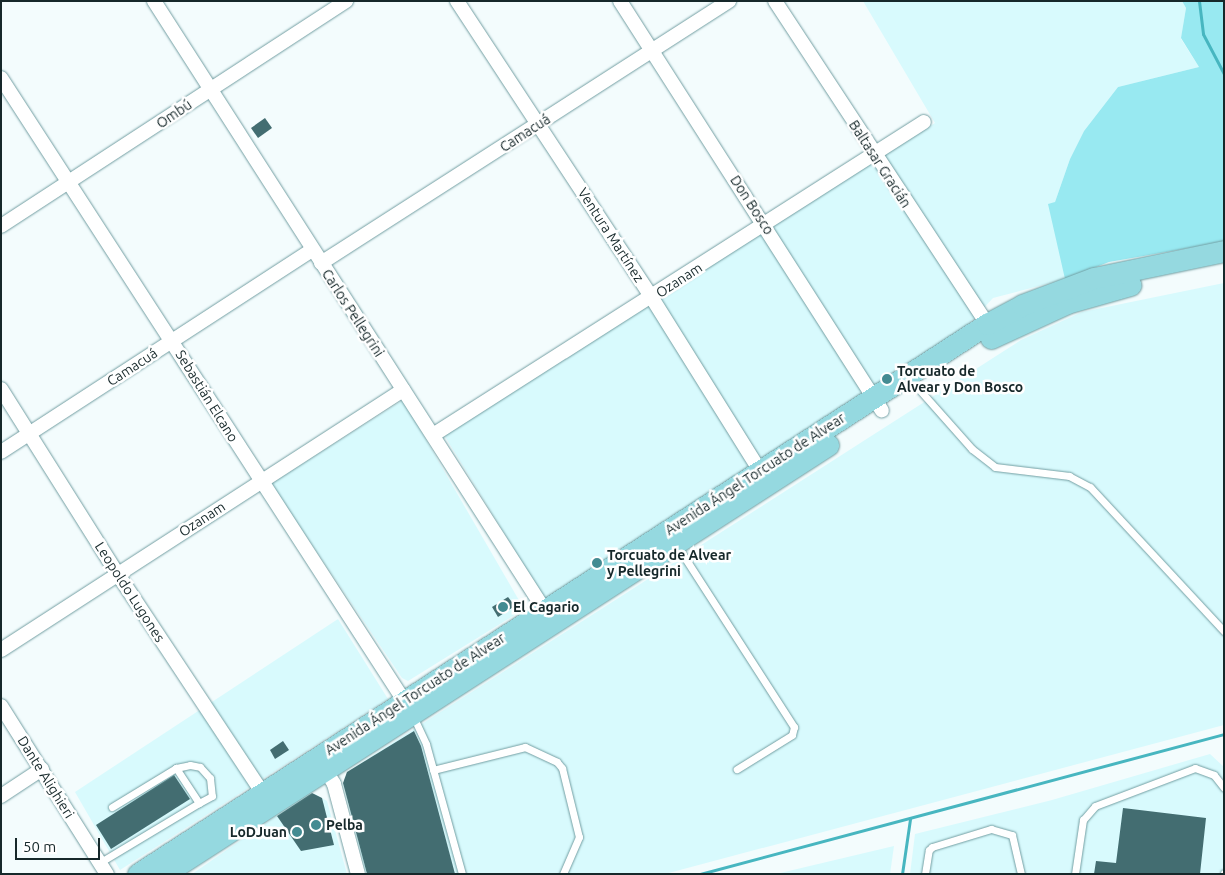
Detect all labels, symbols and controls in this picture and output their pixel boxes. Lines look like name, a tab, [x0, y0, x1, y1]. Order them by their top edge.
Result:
street label: Ombú	[153, 96, 195, 132]
street label: Camacuá	[497, 110, 553, 156]
street label: Baltasar Gracián	[845, 117, 915, 211]
street label: Don Bosco	[727, 172, 777, 238]
street label: Ventura Martínez	[574, 185, 648, 285]
street label: Ozanam	[653, 259, 705, 301]
street label: Carlos Pellegrini	[318, 266, 388, 360]
street label: Camacuá	[104, 344, 160, 390]
street label: Sebastián Elcano	[172, 347, 242, 445]
place label: Torcuato de Alvear y Don Bosco	[897, 363, 1023, 396]
marker: Torcuato de Alvear y Don Bosco	[881, 373, 893, 385]
street label: Avenida Ángel Torcuato de Alvear	[662, 409, 848, 539]
street label: Ozanam	[176, 498, 228, 540]
street label: Leopoldo Lugones	[91, 539, 169, 645]
place label: Torcuato de Alvear y Pellegrini	[607, 547, 731, 580]
marker: Torcuato de Alvear y Pellegrini	[591, 557, 603, 569]
place label: El Cagario	[513, 599, 579, 615]
marker: El Cagario	[497, 601, 509, 613]
street label: Avenida Ángel Torcuato de Alvear	[322, 629, 508, 759]
street label: Dante Alighieri	[14, 733, 78, 821]
place label: Pelba	[326, 817, 363, 833]
marker: Pelba	[310, 819, 322, 831]
place label: LoDJuan	[230, 824, 287, 840]
marker: LoDJuan	[291, 826, 303, 838]
scale bar	[18, 828, 102, 860]
text: 50 m	[23, 838, 56, 855]

